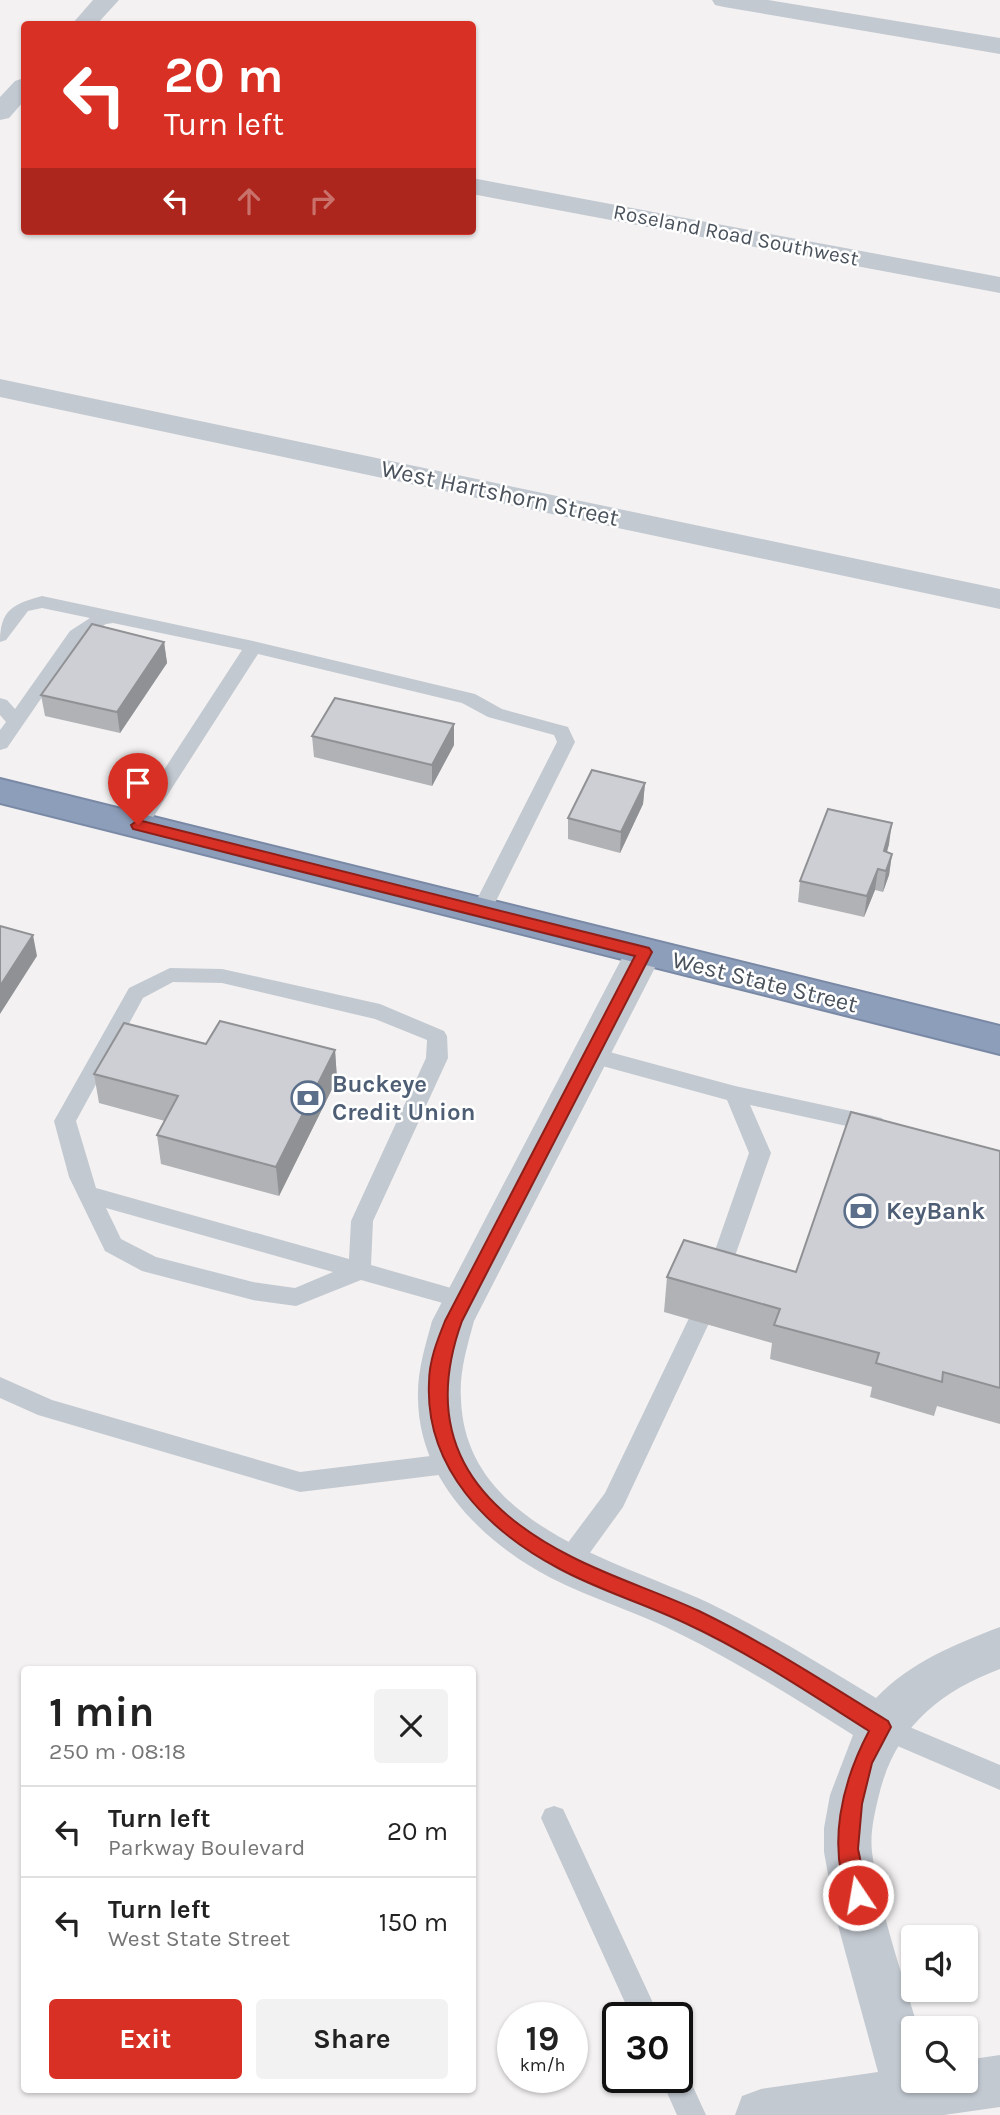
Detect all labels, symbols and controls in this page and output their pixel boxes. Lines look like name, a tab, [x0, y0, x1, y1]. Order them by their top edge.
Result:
text: 20 m	[164, 47, 284, 104]
icon: left	[49, 49, 140, 140]
text: Turn left	[164, 106, 284, 143]
icon: left	[157, 182, 195, 220]
icon: ahead	[230, 182, 268, 220]
icon: right	[303, 182, 341, 220]
street label: Roseland Road Southwest	[611, 199, 861, 271]
street label: West Hartshorn Street	[379, 454, 621, 532]
pin	[108, 753, 168, 825]
icon: arrive	[119, 764, 157, 802]
street label: West State Street	[669, 945, 861, 1019]
place label: Buckeye Credit Union	[332, 1070, 475, 1126]
bank icon: Buckeye Credit Union	[289, 1079, 327, 1117]
bank icon: KeyBank	[842, 1192, 880, 1230]
place label: KeyBank	[886, 1197, 985, 1225]
text: 1 min	[49, 1687, 154, 1737]
button: close	[374, 1689, 448, 1763]
text: 250 m · 08:18	[49, 1738, 186, 1765]
text: Turn left	[108, 1803, 210, 1834]
icon: left	[49, 1813, 87, 1851]
text: 20 m	[387, 1816, 448, 1847]
text: Parkway Boulevard	[108, 1834, 305, 1861]
position arrow	[821, 1858, 895, 1932]
text: Turn left	[108, 1894, 210, 1925]
icon: left	[49, 1904, 87, 1942]
text: 150 m	[379, 1907, 448, 1938]
text: West State Street	[108, 1925, 290, 1952]
map controls	[901, 1925, 978, 2093]
button: sound	[901, 1925, 978, 2002]
button: Exit	[49, 1999, 242, 2079]
button: Share	[256, 1999, 448, 2079]
speed limit sign: 30	[602, 2002, 693, 2093]
button: search	[901, 2016, 978, 2093]
text: 19	[526, 2018, 559, 2059]
text: km/h	[520, 2054, 565, 2076]

